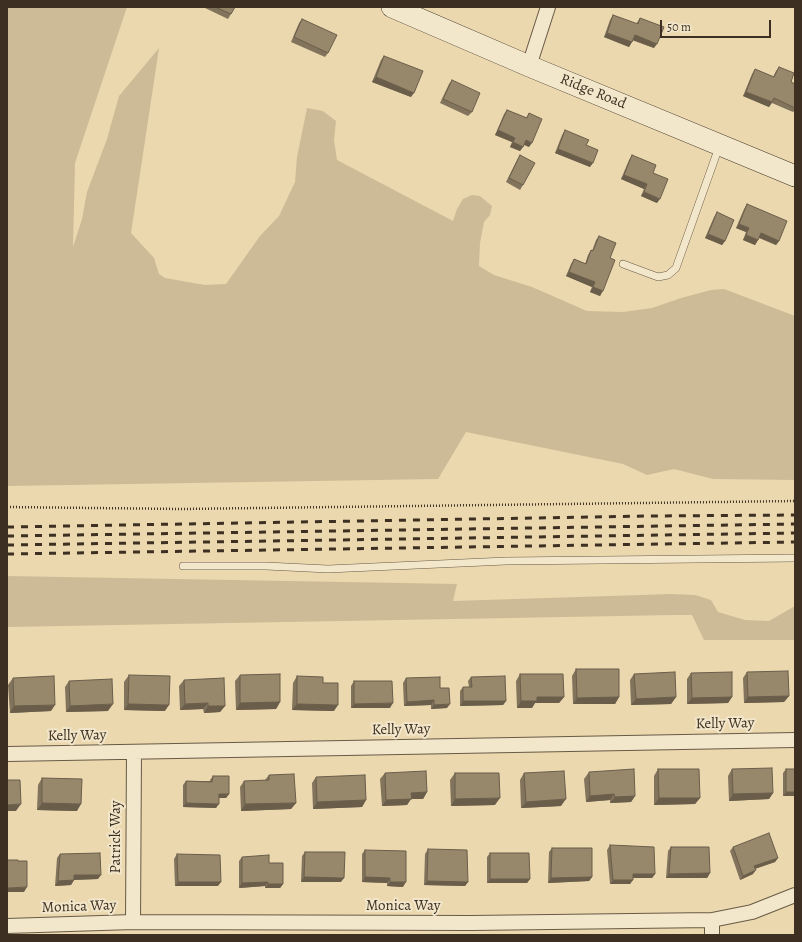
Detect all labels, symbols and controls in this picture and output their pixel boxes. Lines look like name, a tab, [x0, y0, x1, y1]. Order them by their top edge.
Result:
scale bar	[662, 12, 773, 38]
text: 50 m	[667, 19, 691, 35]
street label: Ridge Road	[557, 71, 629, 113]
street label: Kelly Way	[695, 714, 755, 734]
street label: Kelly Way	[371, 720, 431, 740]
street label: Kelly Way	[47, 726, 107, 746]
street label: Patrick Way	[107, 801, 125, 873]
street label: Monica Way	[41, 897, 117, 917]
street label: Monica Way	[366, 897, 440, 915]

